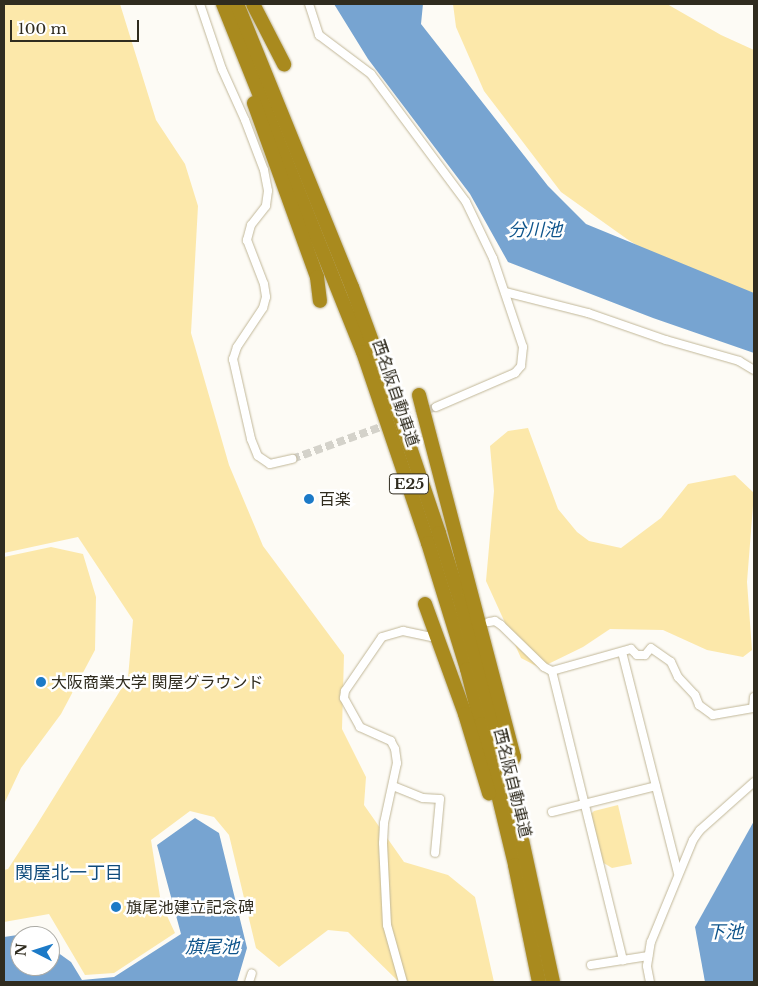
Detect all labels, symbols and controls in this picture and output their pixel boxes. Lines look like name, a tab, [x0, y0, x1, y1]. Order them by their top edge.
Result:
scale bar	[12, 10, 141, 42]
text: 100 m	[18, 19, 67, 38]
water label: 分川池	[508, 219, 562, 241]
street label: 西名阪自動車道	[369, 337, 423, 449]
road number: E25	[388, 472, 430, 496]
place label: 百楽	[319, 489, 351, 509]
marker: 百楽	[303, 493, 315, 505]
place label: 大阪商業大学 関屋グラウンド	[51, 672, 264, 692]
marker: 大阪商業大学 関屋グラウンド	[35, 676, 47, 688]
street label: 西名阪自動車道	[490, 726, 536, 840]
district label: 関屋北一丁目	[15, 862, 123, 884]
place label: 旗尾池建立記念碑	[126, 897, 254, 917]
marker: 旗尾池建立記念碑	[110, 901, 122, 913]
water label: 下池	[707, 921, 743, 943]
north arrow	[10, 926, 60, 976]
water label: 旗尾池	[185, 936, 239, 958]
text: N	[12, 942, 31, 957]

